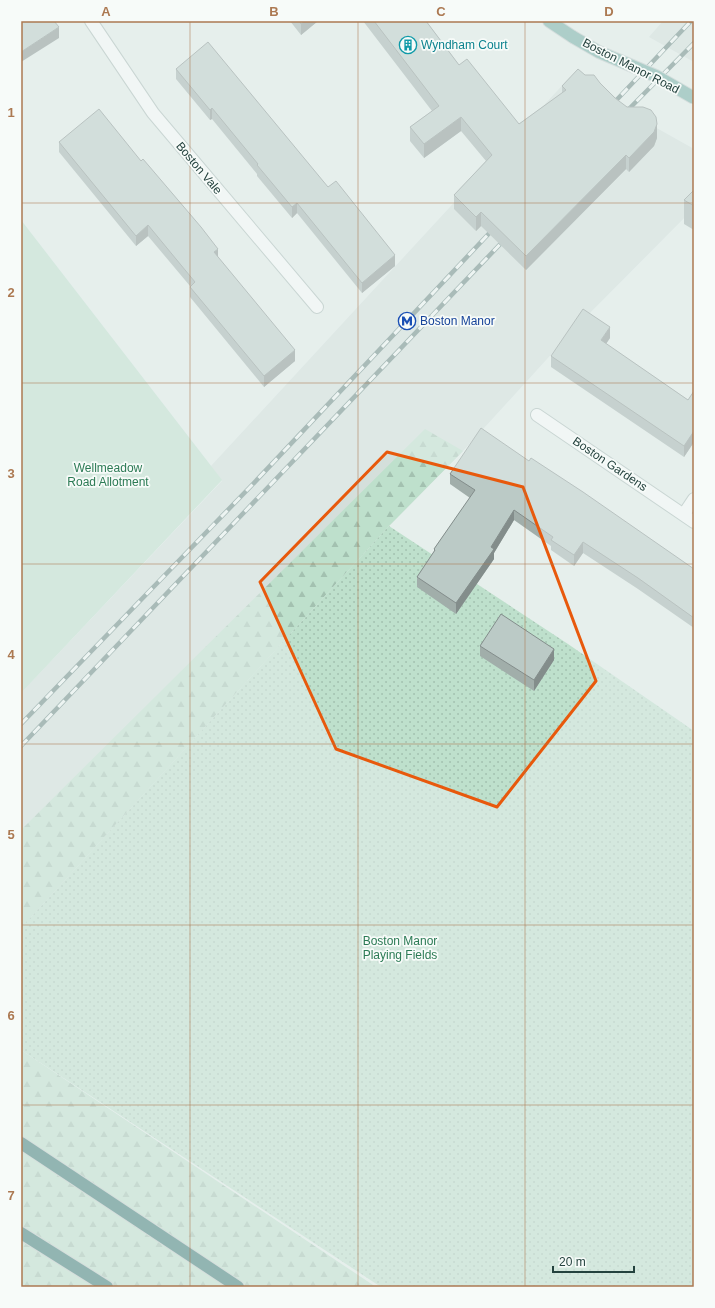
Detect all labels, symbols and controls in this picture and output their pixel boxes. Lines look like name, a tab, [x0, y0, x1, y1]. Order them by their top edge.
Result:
text: A	[101, 4, 111, 19]
text: B	[269, 4, 279, 19]
text: C	[436, 4, 446, 19]
text: D	[604, 4, 614, 19]
building icon: Wyndham Court	[398, 35, 418, 55]
street label: Boston Manor Road	[580, 36, 682, 96]
place label: Wyndham Court	[421, 38, 508, 52]
text: 1	[7, 105, 15, 120]
street label: Boston Vale	[173, 139, 225, 197]
text: 2	[7, 285, 15, 300]
metro station icon: Boston Manor	[397, 311, 417, 331]
place label: Boston Manor	[420, 314, 495, 328]
street label: Boston Gardens	[570, 434, 650, 494]
park label: Wellmeadow Road Allotment	[67, 461, 149, 489]
text: 3	[7, 466, 15, 481]
text: 4	[7, 647, 15, 662]
text: 5	[7, 827, 15, 842]
park label: Boston Manor Playing Fields	[363, 934, 437, 962]
text: 6	[7, 1008, 15, 1023]
text: 7	[7, 1188, 15, 1203]
scale bar	[553, 1248, 634, 1274]
text: 20 m	[559, 1255, 586, 1269]

